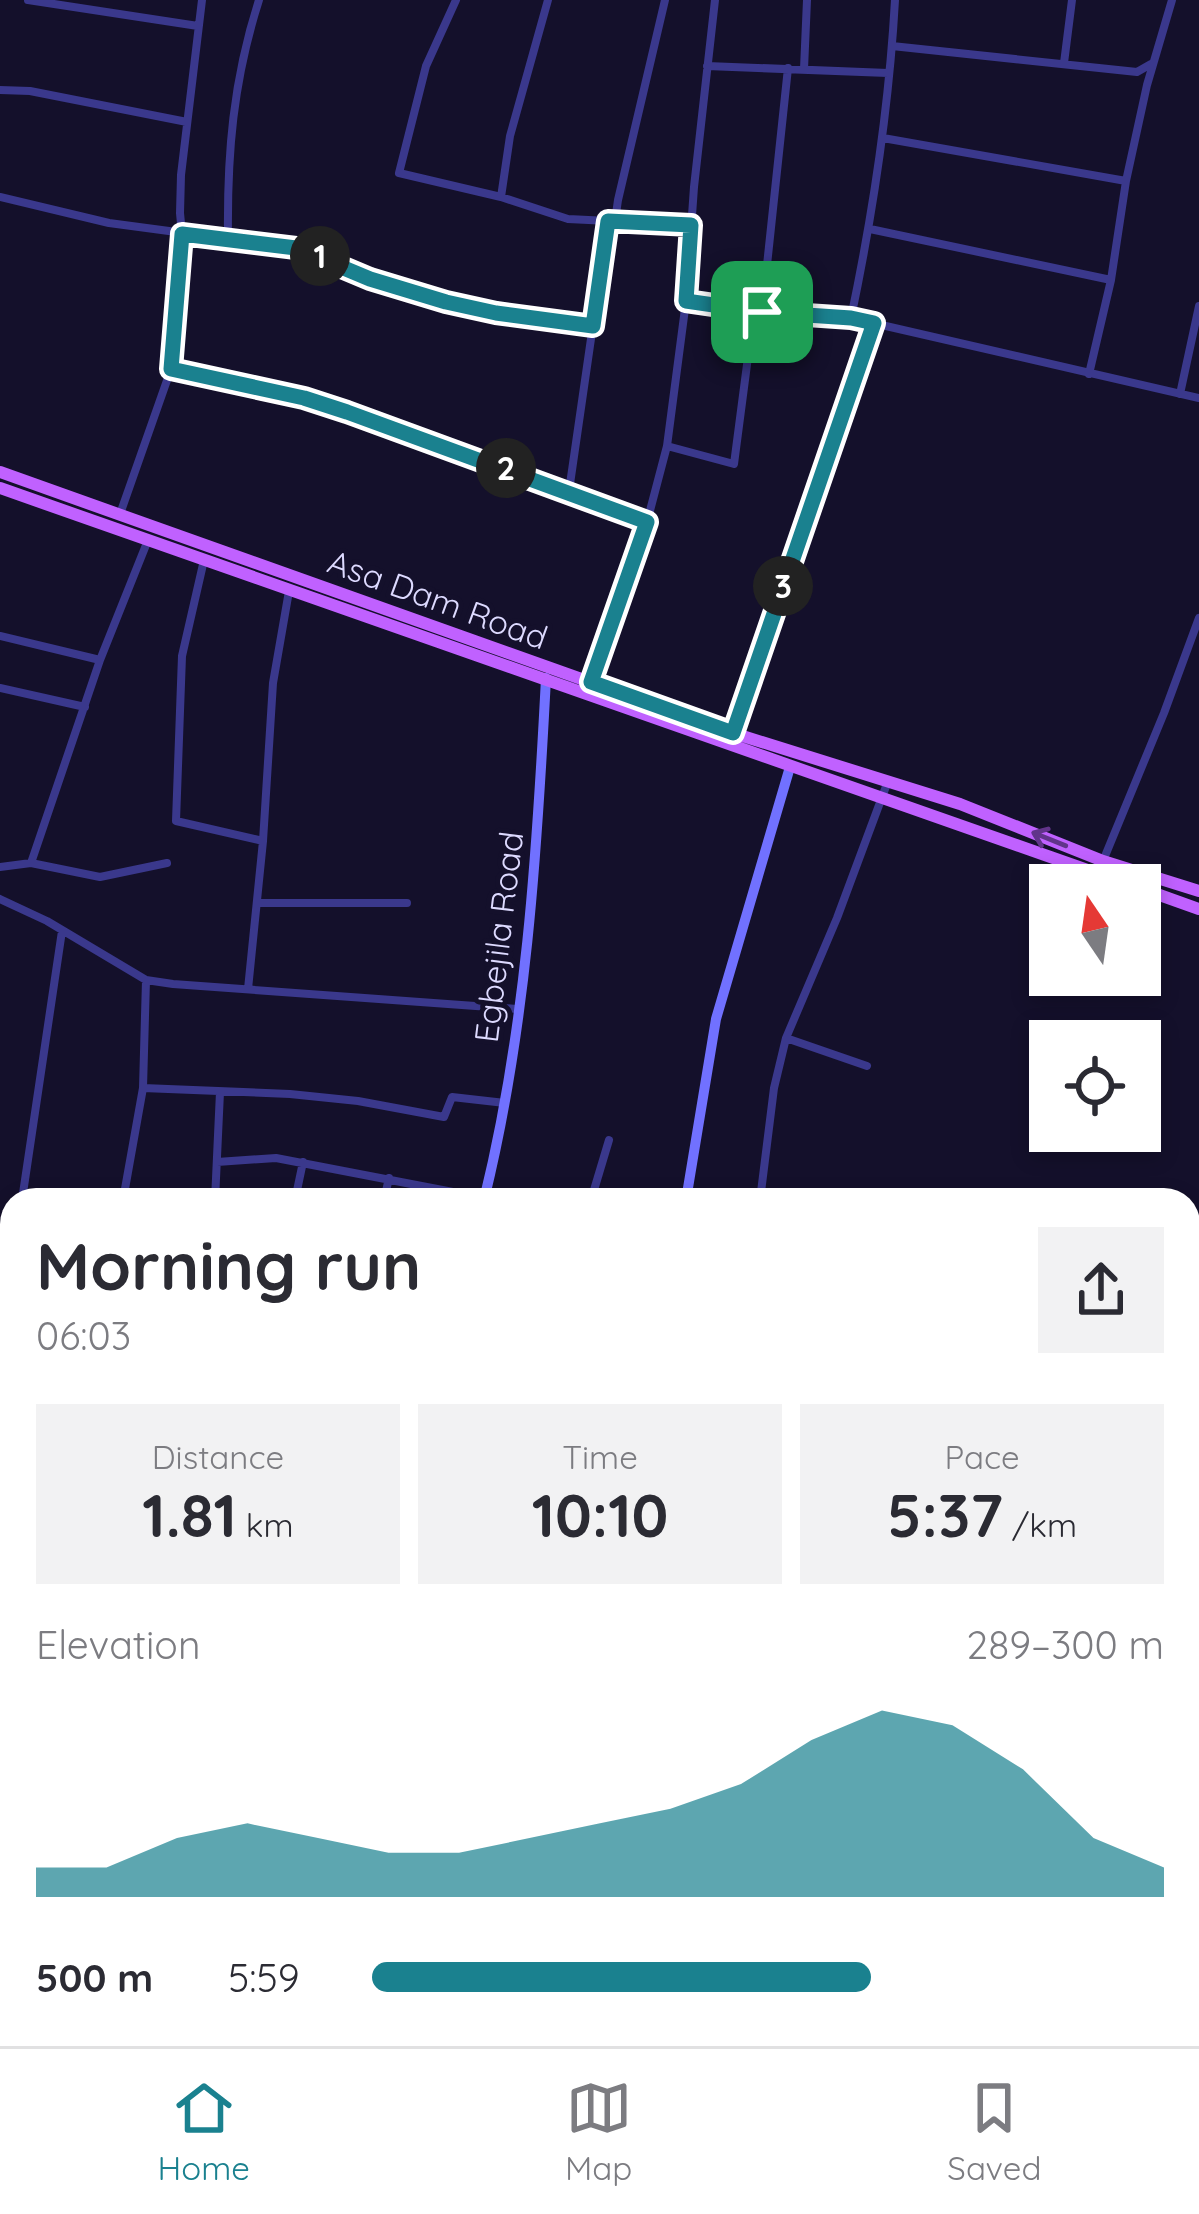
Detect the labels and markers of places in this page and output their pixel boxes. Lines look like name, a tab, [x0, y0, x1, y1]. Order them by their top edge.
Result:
pin: 1	[290, 226, 350, 286]
pin	[711, 261, 813, 363]
pin: 2	[476, 438, 536, 498]
pin: 3	[753, 556, 813, 616]

